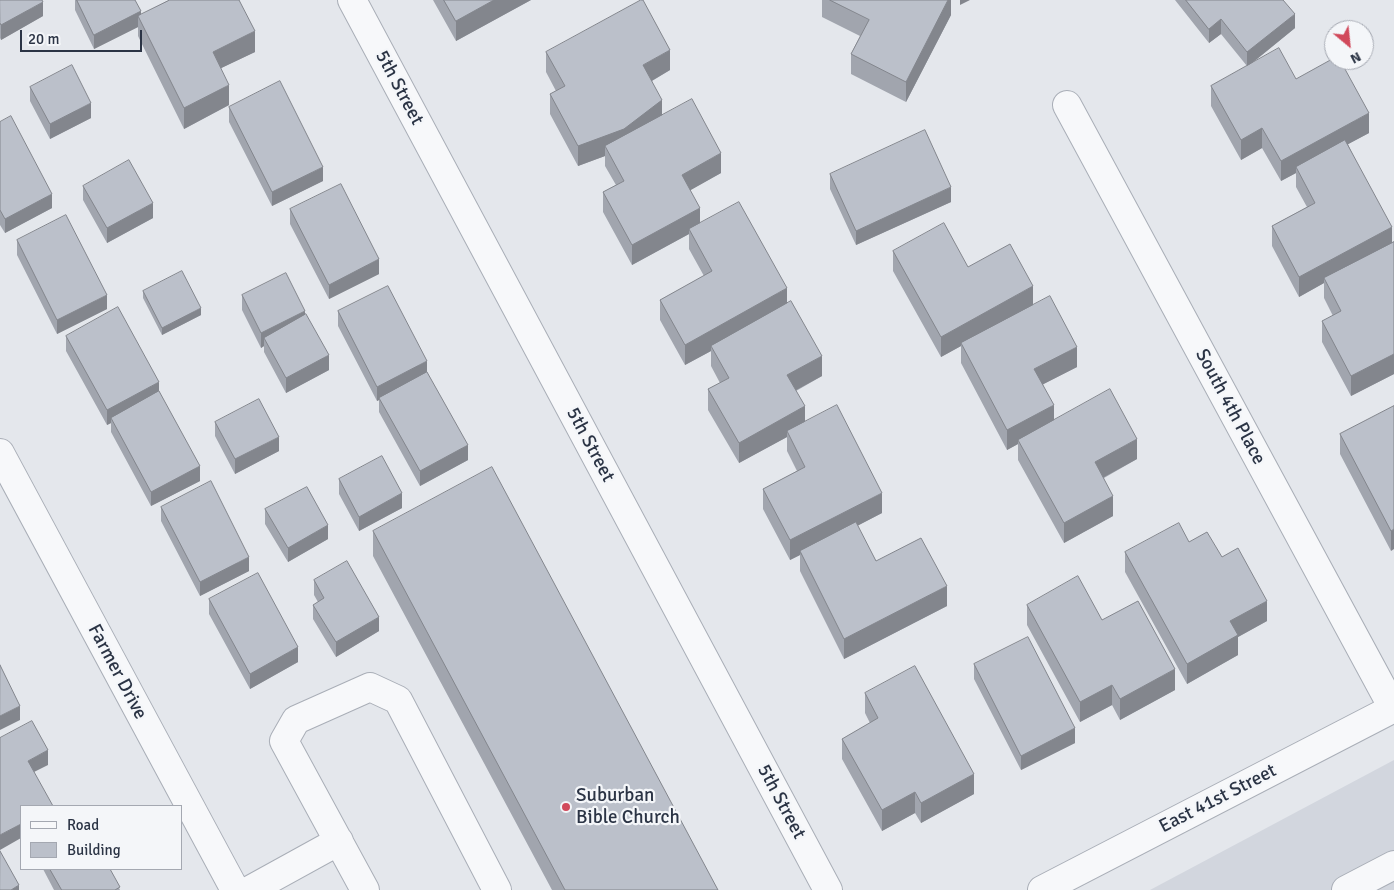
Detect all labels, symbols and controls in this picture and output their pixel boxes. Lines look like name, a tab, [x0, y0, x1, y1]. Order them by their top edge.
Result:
scale bar	[22, 20, 145, 52]
north arrow	[1324, 20, 1374, 70]
text: 20 m	[28, 30, 59, 48]
street label: 5th Street	[370, 47, 428, 129]
text: N	[1348, 48, 1364, 68]
street label: South 4th Place	[1190, 345, 1270, 469]
street label: 5th Street	[561, 404, 619, 486]
street label: Farmer Drive	[82, 621, 152, 723]
street label: East 41st Street	[1156, 760, 1280, 838]
street label: 5th Street	[752, 761, 810, 843]
place label: Suburban Bible Church	[576, 785, 680, 829]
marker: Suburban Bible Church	[560, 801, 572, 813]
legend	[20, 805, 182, 870]
text: Road	[67, 816, 99, 834]
text: Building	[67, 841, 121, 859]

